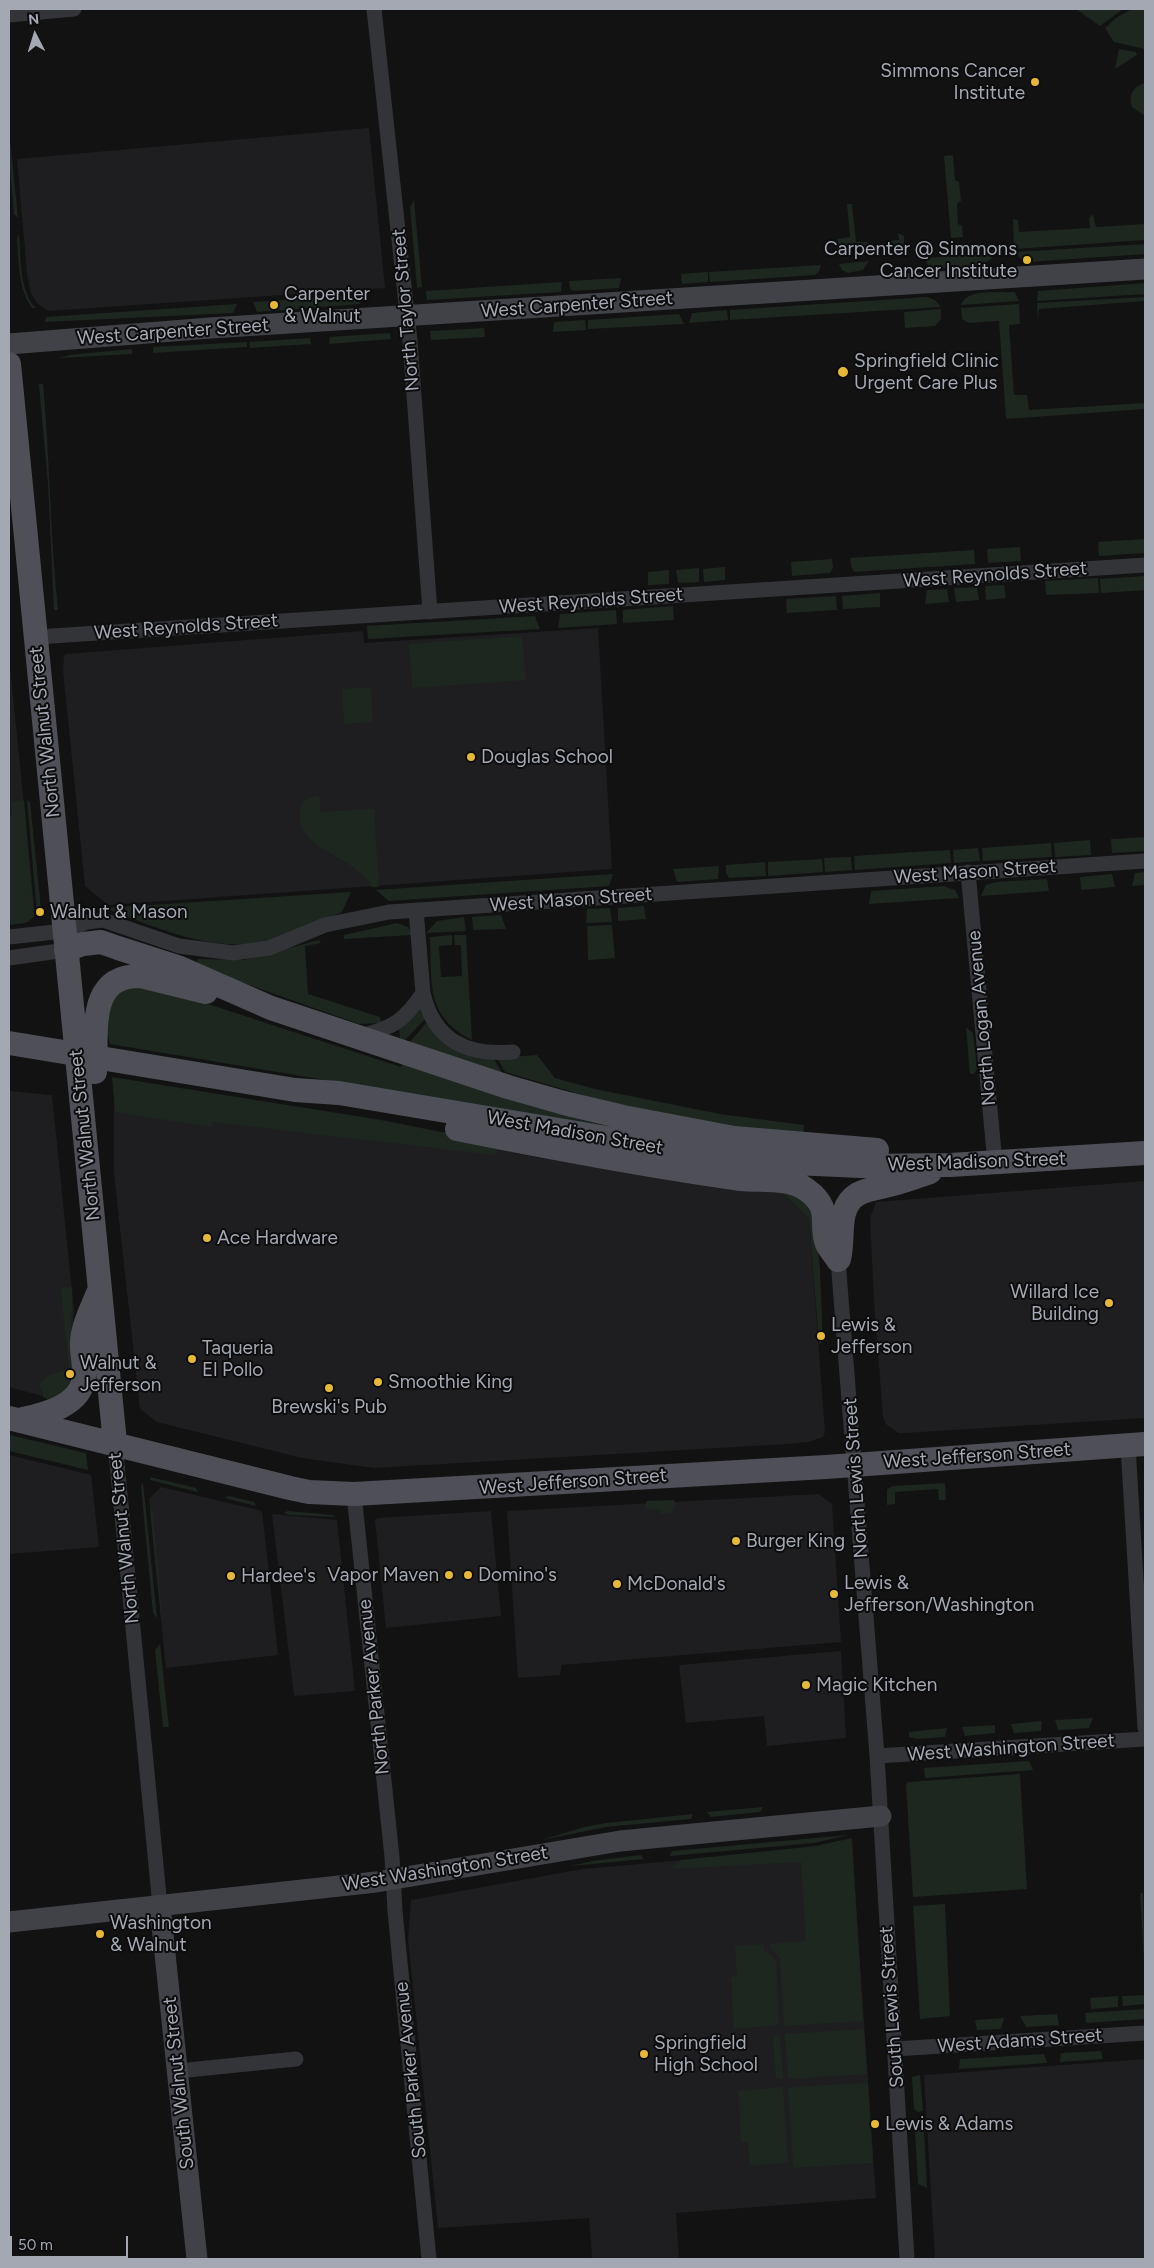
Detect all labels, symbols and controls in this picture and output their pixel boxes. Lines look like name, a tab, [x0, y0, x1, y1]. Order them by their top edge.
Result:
north arrow	[10, 10, 60, 60]
text: N	[28, 11, 40, 28]
place label: Simmons Cancer Institute	[880, 60, 1025, 104]
marker: Simmons Cancer Institute	[1029, 76, 1041, 88]
street label: North Taylor Street	[388, 228, 424, 392]
place label: Carpenter @ Simmons Cancer Institute	[824, 238, 1017, 282]
marker: Carpenter @ Simmons Cancer Institute	[1021, 254, 1033, 266]
place label: Carpenter & Walnut	[284, 283, 370, 327]
street label: West Carpenter Street	[480, 287, 674, 323]
marker: Carpenter & Walnut	[268, 299, 280, 311]
street label: West Carpenter Street	[76, 314, 270, 350]
place label: Springfield Clinic Urgent Care Plus	[854, 350, 999, 394]
marker: Springfield Clinic Urgent Care Plus	[836, 365, 850, 379]
street label: West Reynolds Street	[902, 557, 1088, 593]
street label: West Reynolds Street	[498, 583, 684, 619]
street label: West Reynolds Street	[93, 609, 279, 645]
street label: North Walnut Street	[25, 645, 65, 819]
place label: Douglas School	[481, 746, 613, 768]
marker: Douglas School	[465, 751, 477, 763]
street label: West Mason Street	[893, 855, 1057, 889]
street label: West Mason Street	[489, 883, 653, 917]
place label: Walnut & Mason	[50, 901, 188, 923]
marker: Walnut & Mason	[34, 906, 46, 918]
street label: North Logan Avenue	[963, 929, 1001, 1107]
street label: North Walnut Street	[65, 1048, 105, 1222]
street label: West Madison Street	[485, 1106, 665, 1160]
street label: West Madison Street	[888, 1147, 1066, 1177]
place label: Ace Hardware	[217, 1227, 338, 1249]
marker: Ace Hardware	[201, 1232, 213, 1244]
place label: Willard Ice Building	[1010, 1281, 1099, 1325]
marker: Willard Ice Building	[1103, 1297, 1115, 1309]
place label: Lewis & Jefferson	[831, 1314, 912, 1358]
marker: Lewis & Jefferson	[815, 1330, 827, 1342]
place label: Taqueria El Pollo	[202, 1337, 273, 1381]
place label: Walnut & Jefferson	[80, 1352, 161, 1396]
marker: Taqueria El Pollo	[186, 1353, 198, 1365]
marker: Walnut & Jefferson	[64, 1368, 76, 1380]
place label: Smoothie King	[388, 1371, 513, 1393]
marker: Smoothie King	[372, 1376, 384, 1388]
marker: Brewski's Pub	[323, 1382, 335, 1394]
place label: Brewski's Pub	[271, 1396, 387, 1418]
street label: North Lewis Street	[839, 1397, 873, 1559]
street label: West Jefferson Street	[883, 1438, 1071, 1474]
street label: North Walnut Street	[104, 1451, 144, 1625]
street label: West Jefferson Street	[479, 1464, 667, 1500]
place label: Burger King	[746, 1530, 845, 1552]
marker: Burger King	[730, 1535, 742, 1547]
place label: Vapor Maven	[327, 1564, 439, 1586]
place label: Domino's	[478, 1564, 557, 1586]
place label: Hardee's	[241, 1565, 316, 1587]
marker: Vapor Maven	[443, 1569, 455, 1581]
marker: Domino's	[462, 1569, 474, 1581]
marker: Hardee's	[225, 1570, 237, 1582]
place label: Lewis & Jefferson/Washington	[844, 1572, 1034, 1616]
place label: McDonald's	[627, 1573, 726, 1595]
marker: McDonald's	[611, 1578, 623, 1590]
marker: Lewis & Jefferson/Washington	[828, 1588, 840, 1600]
street label: North Parker Avenue	[353, 1598, 395, 1776]
place label: Magic Kitchen	[816, 1674, 937, 1696]
marker: Magic Kitchen	[800, 1679, 812, 1691]
street label: West Washington Street	[906, 1729, 1116, 1767]
street label: West Washington Street	[340, 1841, 550, 1897]
place label: Washington & Walnut	[110, 1912, 212, 1956]
street label: South Lewis Street	[875, 1925, 909, 2089]
marker: Washington & Walnut	[94, 1928, 106, 1940]
street label: South Parker Avenue	[390, 1981, 432, 2159]
street label: South Walnut Street	[159, 1996, 199, 2170]
street label: West Adams Street	[937, 2024, 1103, 2058]
place label: Springfield High School	[654, 2032, 758, 2076]
marker: Springfield High School	[638, 2048, 650, 2060]
place label: Lewis & Adams	[885, 2113, 1013, 2135]
marker: Lewis & Adams	[869, 2118, 881, 2130]
scale bar	[12, 2226, 130, 2258]
text: 50 m	[18, 2236, 53, 2254]

